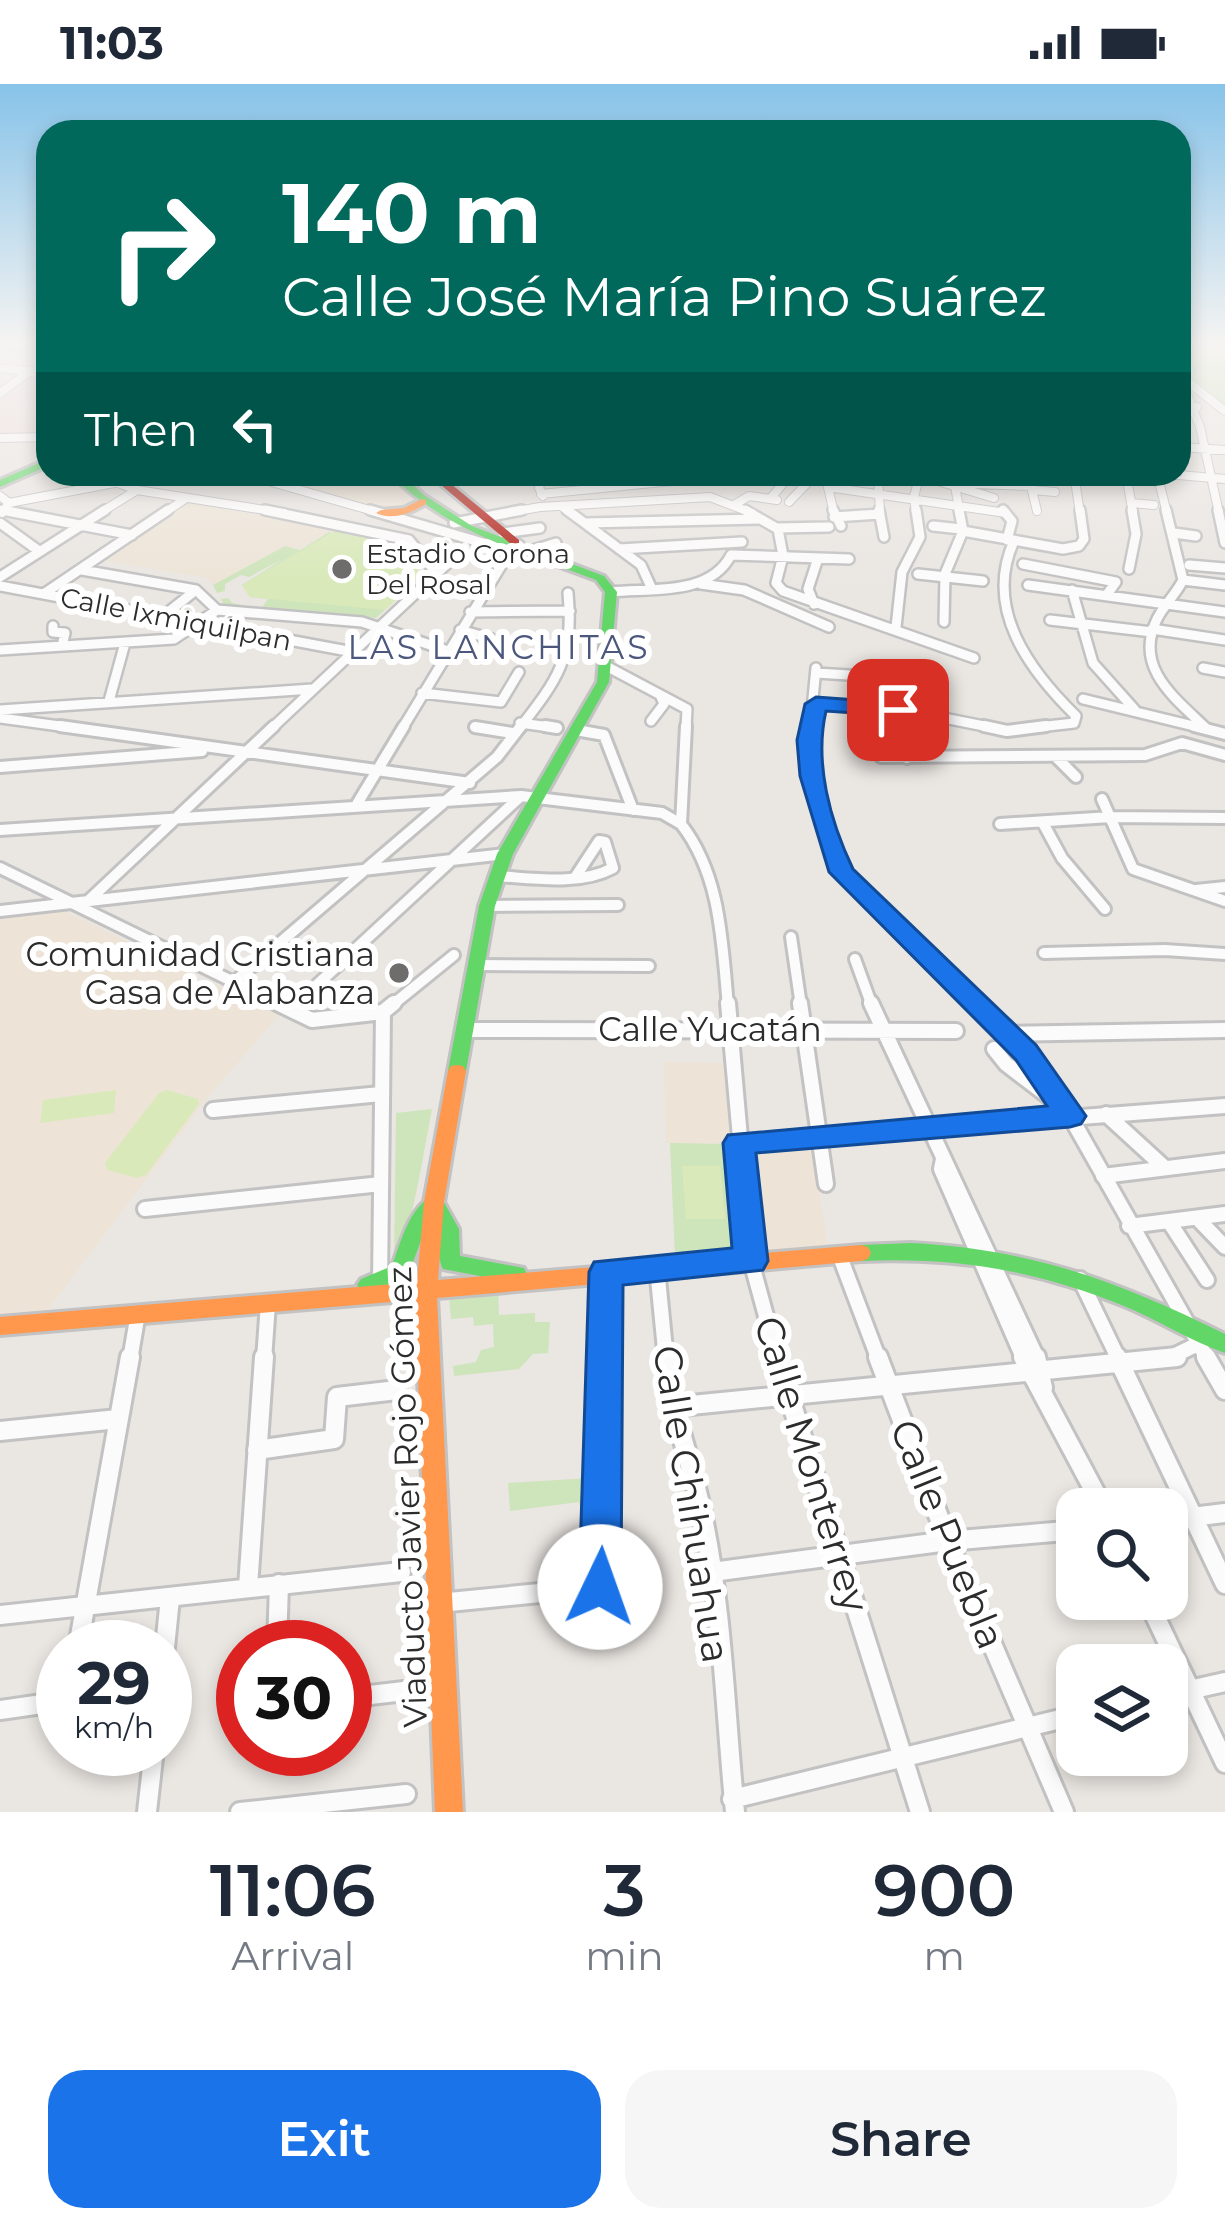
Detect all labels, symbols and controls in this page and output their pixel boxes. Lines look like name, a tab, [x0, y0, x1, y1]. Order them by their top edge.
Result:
text: 11:03	[60, 15, 164, 70]
text: 140 m	[282, 162, 542, 264]
icon: right	[84, 168, 240, 324]
text: Calle José María Pino Suárez	[282, 264, 1047, 330]
icon: left	[222, 396, 288, 462]
text: Then	[84, 402, 198, 457]
place label: Estadio Corona Del Rosal	[366, 537, 570, 601]
marker: Estadio Corona Del Rosal	[329, 556, 355, 582]
street label: Calle Ixmiquilpan	[58, 580, 294, 658]
district label: LAS LANCHITAS	[348, 627, 650, 667]
pin	[847, 659, 949, 761]
icon: arrive	[865, 677, 931, 743]
place label: Comunidad Cristiana Casa de Alabanza	[26, 934, 375, 1012]
marker: Comunidad Cristiana Casa de Alabanza	[386, 960, 412, 986]
street label: Calle Yucatán	[598, 1009, 822, 1049]
street label: Viaducto Javier Rojo Gómez	[379, 1266, 435, 1728]
street label: Calle Monterrey	[744, 1310, 880, 1619]
street label: Calle Chihuahua	[643, 1342, 741, 1666]
street label: Calle Puebla	[880, 1412, 1016, 1656]
map controls	[1056, 1488, 1188, 1776]
button: search	[1056, 1488, 1188, 1620]
position arrow	[537, 1524, 663, 1650]
speed limit sign: 30	[216, 1620, 372, 1776]
button: layers	[1056, 1644, 1188, 1776]
text: 29	[77, 1646, 151, 1719]
text: km/h	[74, 1709, 154, 1746]
text: 11:06	[210, 1846, 376, 1934]
text: 3	[604, 1846, 645, 1934]
text: 900	[873, 1846, 1015, 1934]
text: Arrival	[231, 1932, 354, 1980]
text: min	[585, 1932, 664, 1980]
text: m	[924, 1932, 965, 1980]
button: Exit	[48, 2070, 601, 2208]
button: Share	[625, 2070, 1177, 2208]

